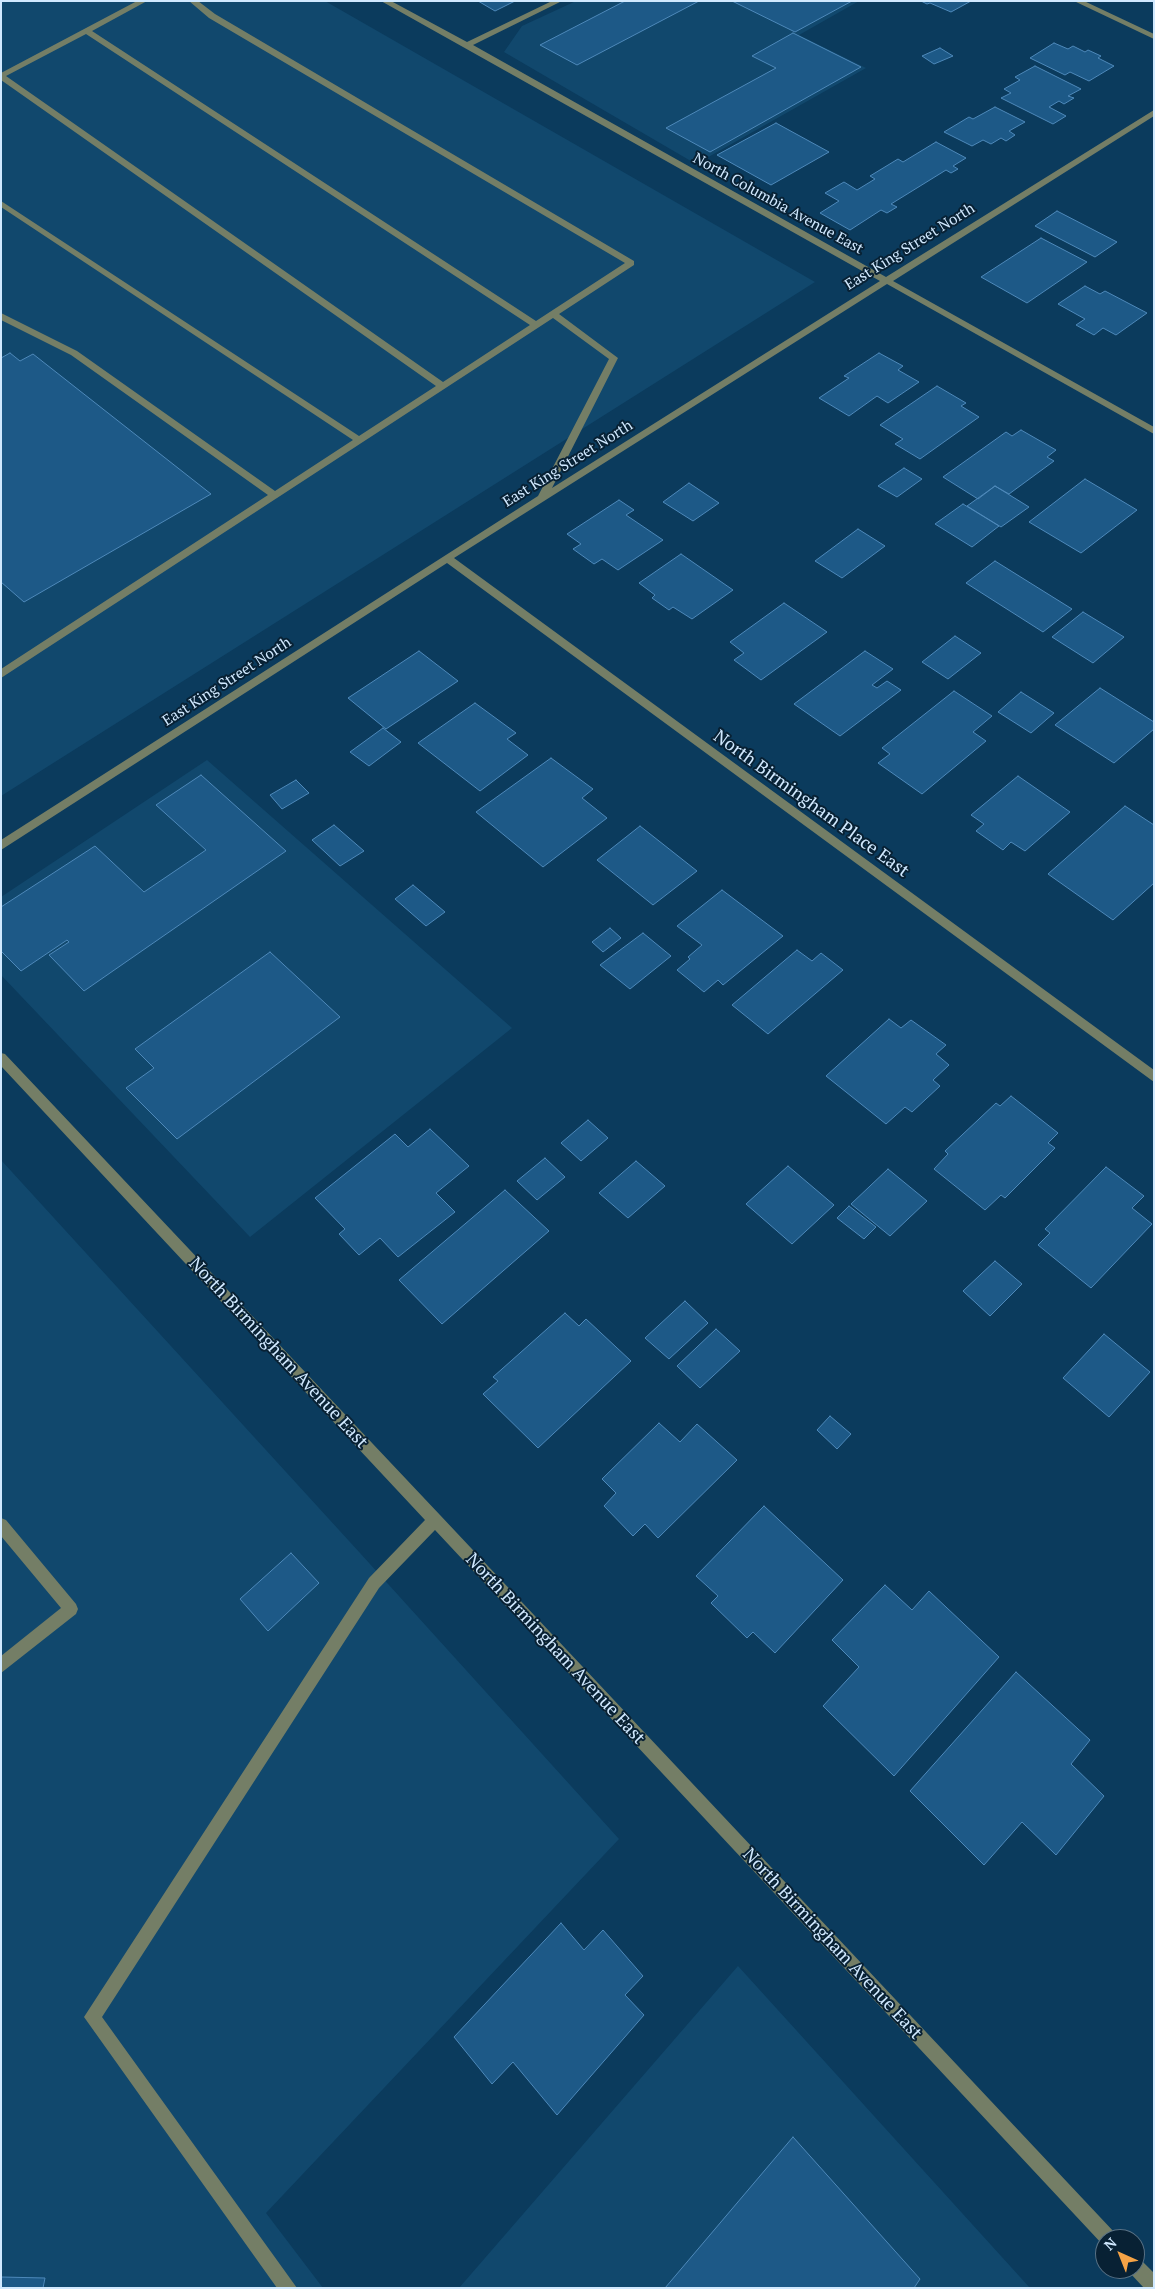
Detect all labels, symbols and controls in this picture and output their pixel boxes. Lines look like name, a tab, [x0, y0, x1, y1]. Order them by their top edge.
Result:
street label: North Columbia Avenue East	[690, 150, 866, 258]
street label: East King Street North	[842, 200, 978, 294]
street label: East King Street North	[500, 417, 636, 511]
street label: East King Street North	[159, 634, 295, 730]
street label: North Birmingham Place East	[709, 726, 913, 882]
street label: North Birmingham Avenue East	[184, 1253, 372, 1453]
street label: North Birmingham Avenue East	[461, 1549, 649, 1749]
street label: North Birmingham Avenue East	[738, 1844, 926, 2044]
north arrow	[1095, 2229, 1145, 2279]
text: N	[1100, 2233, 1120, 2254]

